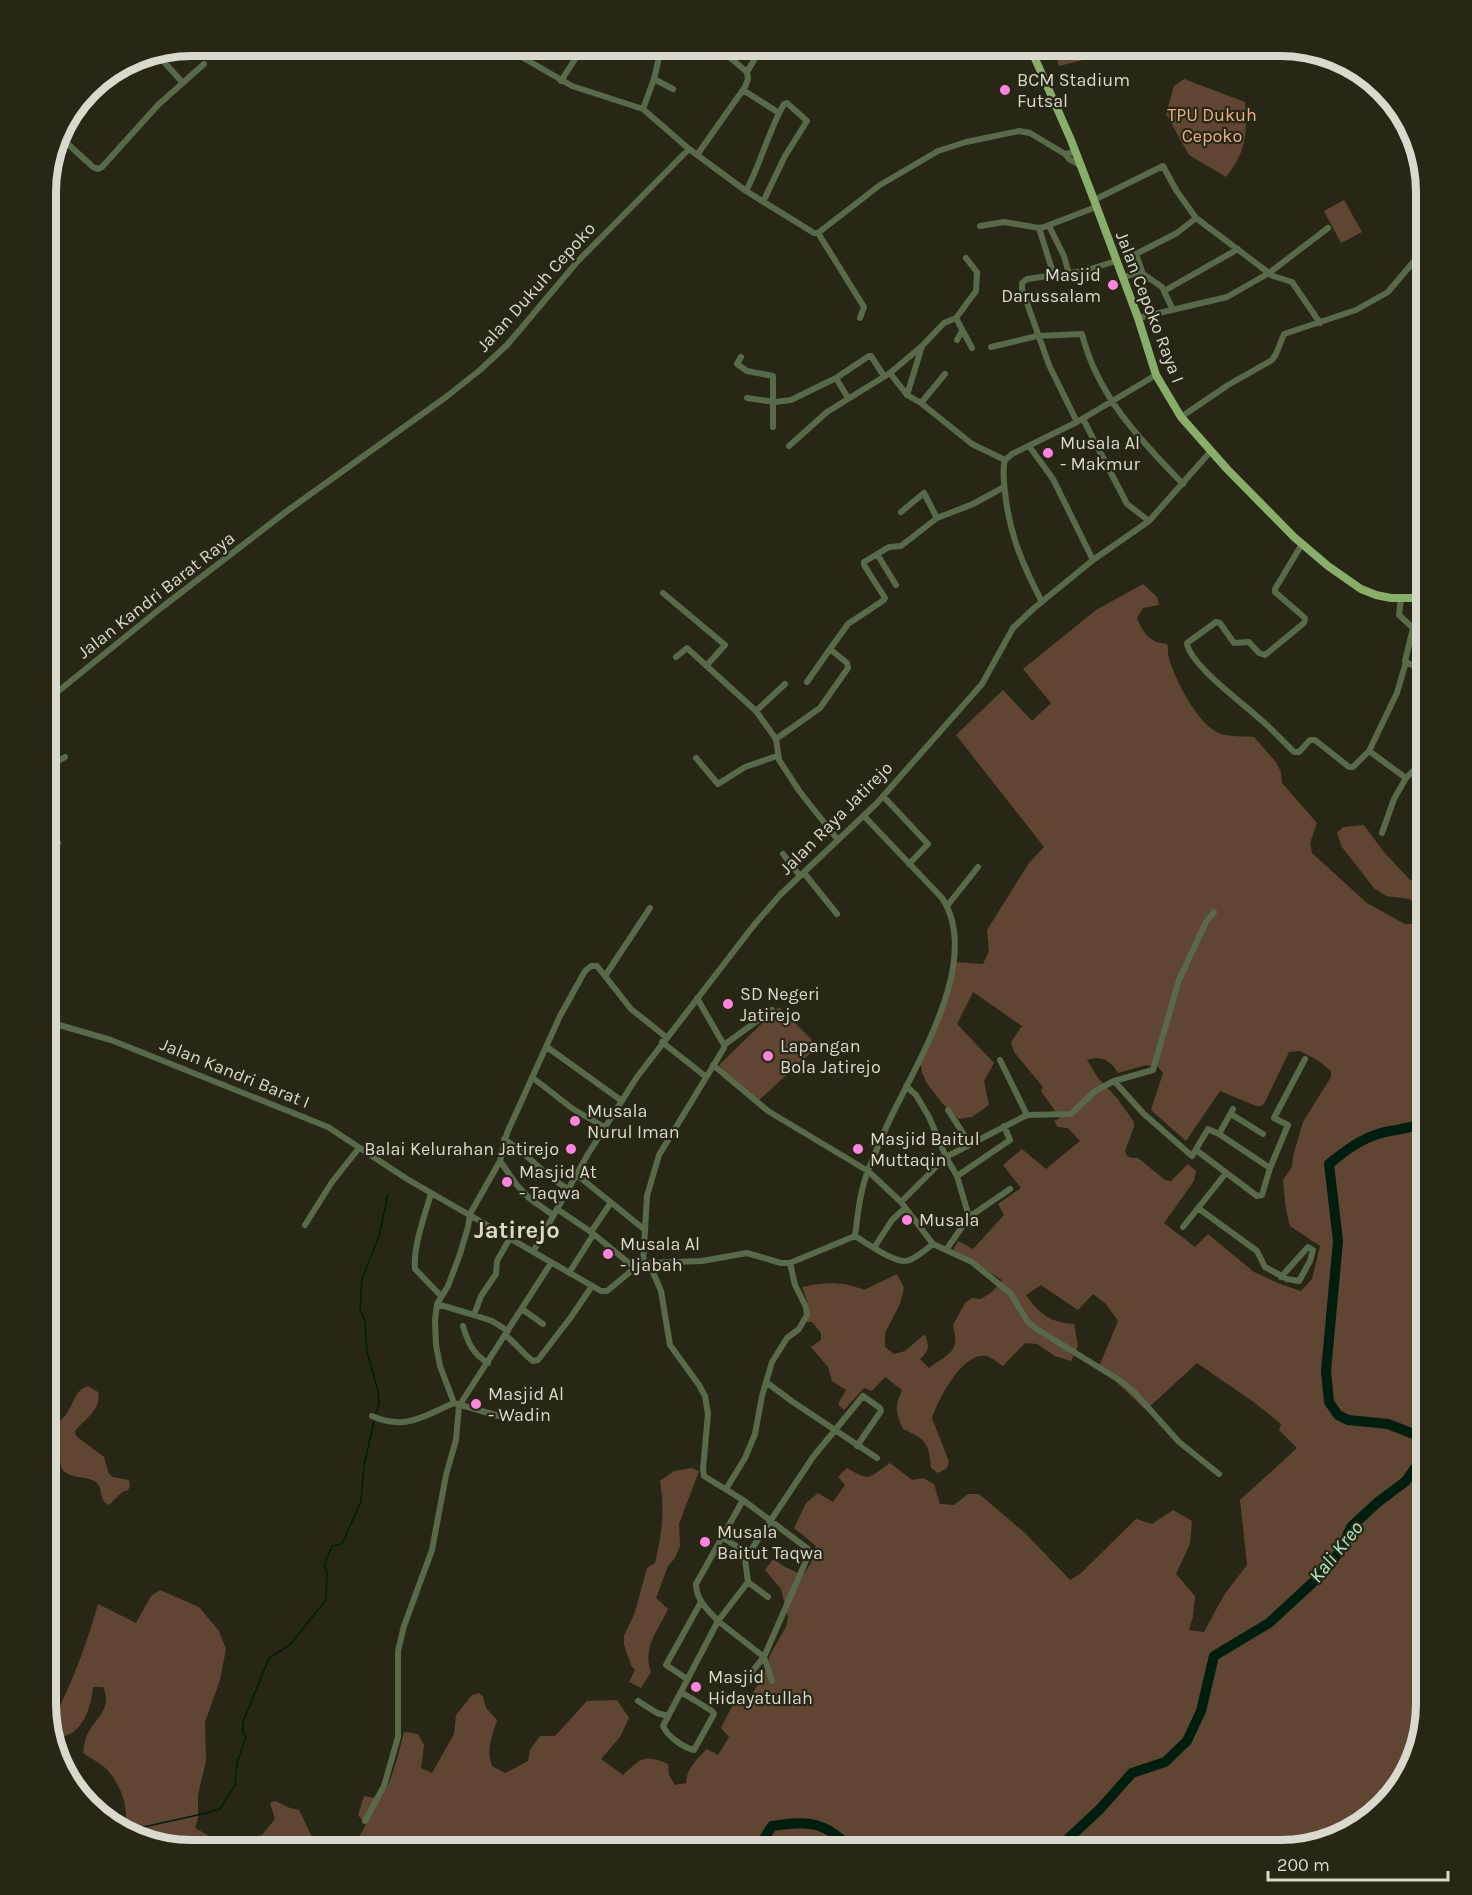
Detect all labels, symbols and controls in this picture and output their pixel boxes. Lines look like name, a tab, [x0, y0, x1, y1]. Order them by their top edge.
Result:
place label: BCM Stadium Futsal	[1017, 69, 1130, 112]
marker: BCM Stadium Futsal	[998, 83, 1012, 97]
park label: TPU Dukuh Cepoko	[1167, 104, 1257, 147]
street label: Jalan Dukuh Cepoko	[472, 218, 600, 356]
street label: Jalan Cepoko Raya I	[1111, 228, 1189, 386]
place label: Masjid Darussalam	[1001, 264, 1101, 307]
marker: Masjid Darussalam	[1106, 278, 1120, 292]
place label: Musala Al - Makmur	[1060, 432, 1141, 475]
marker: Musala Al - Makmur	[1041, 446, 1055, 460]
street label: Jalan Kandri Barat Raya	[73, 527, 239, 663]
street label: Jalan Raya Jatirejo	[775, 757, 897, 879]
place label: SD Negeri Jatirejo	[740, 983, 820, 1026]
marker: SD Negeri Jatirejo	[721, 997, 735, 1011]
street label: Jalan Kandri Barat I	[157, 1033, 313, 1113]
place label: Lapangan Bola Jatirejo	[780, 1035, 881, 1078]
marker: Lapangan Bola Jatirejo	[761, 1049, 775, 1063]
place label: Musala Nurul Iman	[587, 1100, 680, 1143]
marker: Musala Nurul Iman	[568, 1114, 582, 1128]
place label: Masjid Baitul Muttaqin	[870, 1128, 980, 1171]
place label: Balai Kelurahan Jatirejo	[364, 1138, 559, 1160]
marker: Balai Kelurahan Jatirejo	[564, 1142, 578, 1156]
marker: Masjid Baitul Muttaqin	[851, 1142, 865, 1156]
place label: Masjid At - Taqwa	[519, 1161, 597, 1204]
marker: Masjid At - Taqwa	[500, 1175, 514, 1189]
place label: Musala	[919, 1209, 979, 1231]
marker: Musala	[900, 1213, 914, 1227]
district label: Jatirejo	[474, 1216, 560, 1244]
place label: Musala Al - Ijabah	[620, 1233, 700, 1276]
marker: Musala Al - Ijabah	[601, 1247, 615, 1261]
place label: Masjid Al - Wadin	[488, 1383, 564, 1426]
marker: Masjid Al - Wadin	[469, 1397, 483, 1411]
water label: Kali Kreo	[1304, 1516, 1368, 1587]
place label: Musala Baitut Taqwa	[717, 1521, 823, 1564]
marker: Musala Baitut Taqwa	[698, 1535, 712, 1549]
place label: Masjid Hidayatullah	[708, 1666, 813, 1709]
marker: Masjid Hidayatullah	[689, 1680, 703, 1694]
scale bar	[1268, 1844, 1448, 1882]
text: 200 m	[1277, 1854, 1330, 1876]

